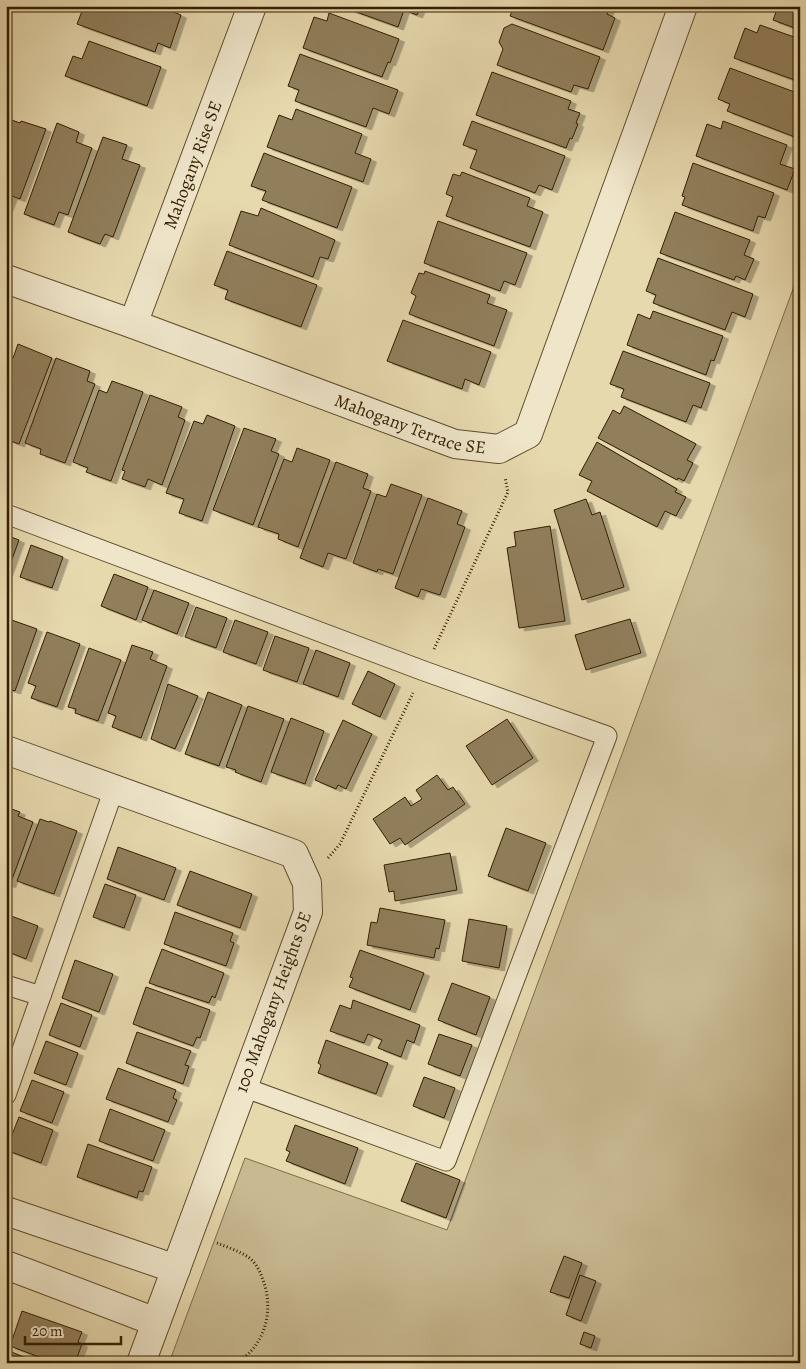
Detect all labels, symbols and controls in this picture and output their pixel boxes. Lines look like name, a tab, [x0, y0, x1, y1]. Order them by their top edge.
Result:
street label: Mahogany Rise SE	[158, 97, 228, 232]
street label: Mahogany Terrace SE	[331, 388, 487, 459]
street label: 100 Mahogany Heights SE	[229, 908, 317, 1096]
scale bar	[25, 1314, 121, 1346]
text: 20 m	[32, 1321, 63, 1341]

